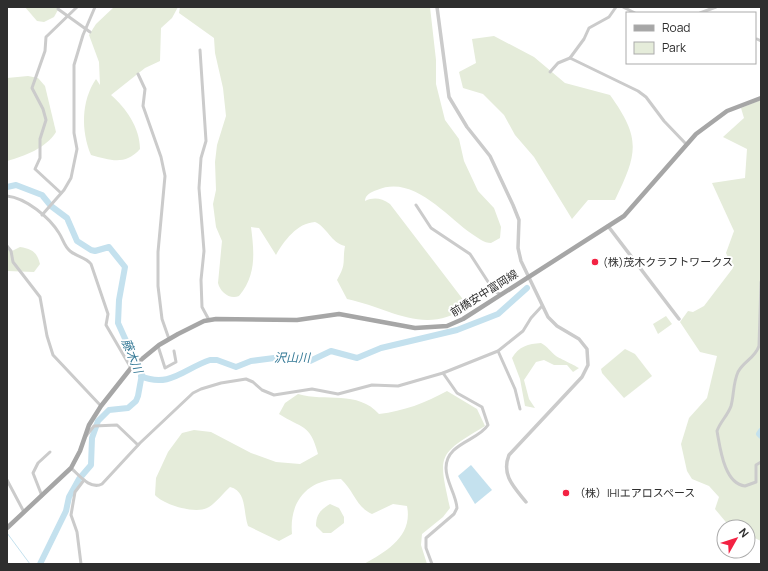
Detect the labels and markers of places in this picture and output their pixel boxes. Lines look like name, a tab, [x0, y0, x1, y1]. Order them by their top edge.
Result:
place label: (株)茂木クラフトワークス	[603, 254, 733, 269]
marker: (株)茂木クラフトワークス	[590, 257, 600, 267]
place label: （株）IHIエアロスペース	[574, 485, 695, 500]
marker: （株）IHIエアロスペース	[561, 488, 571, 498]

